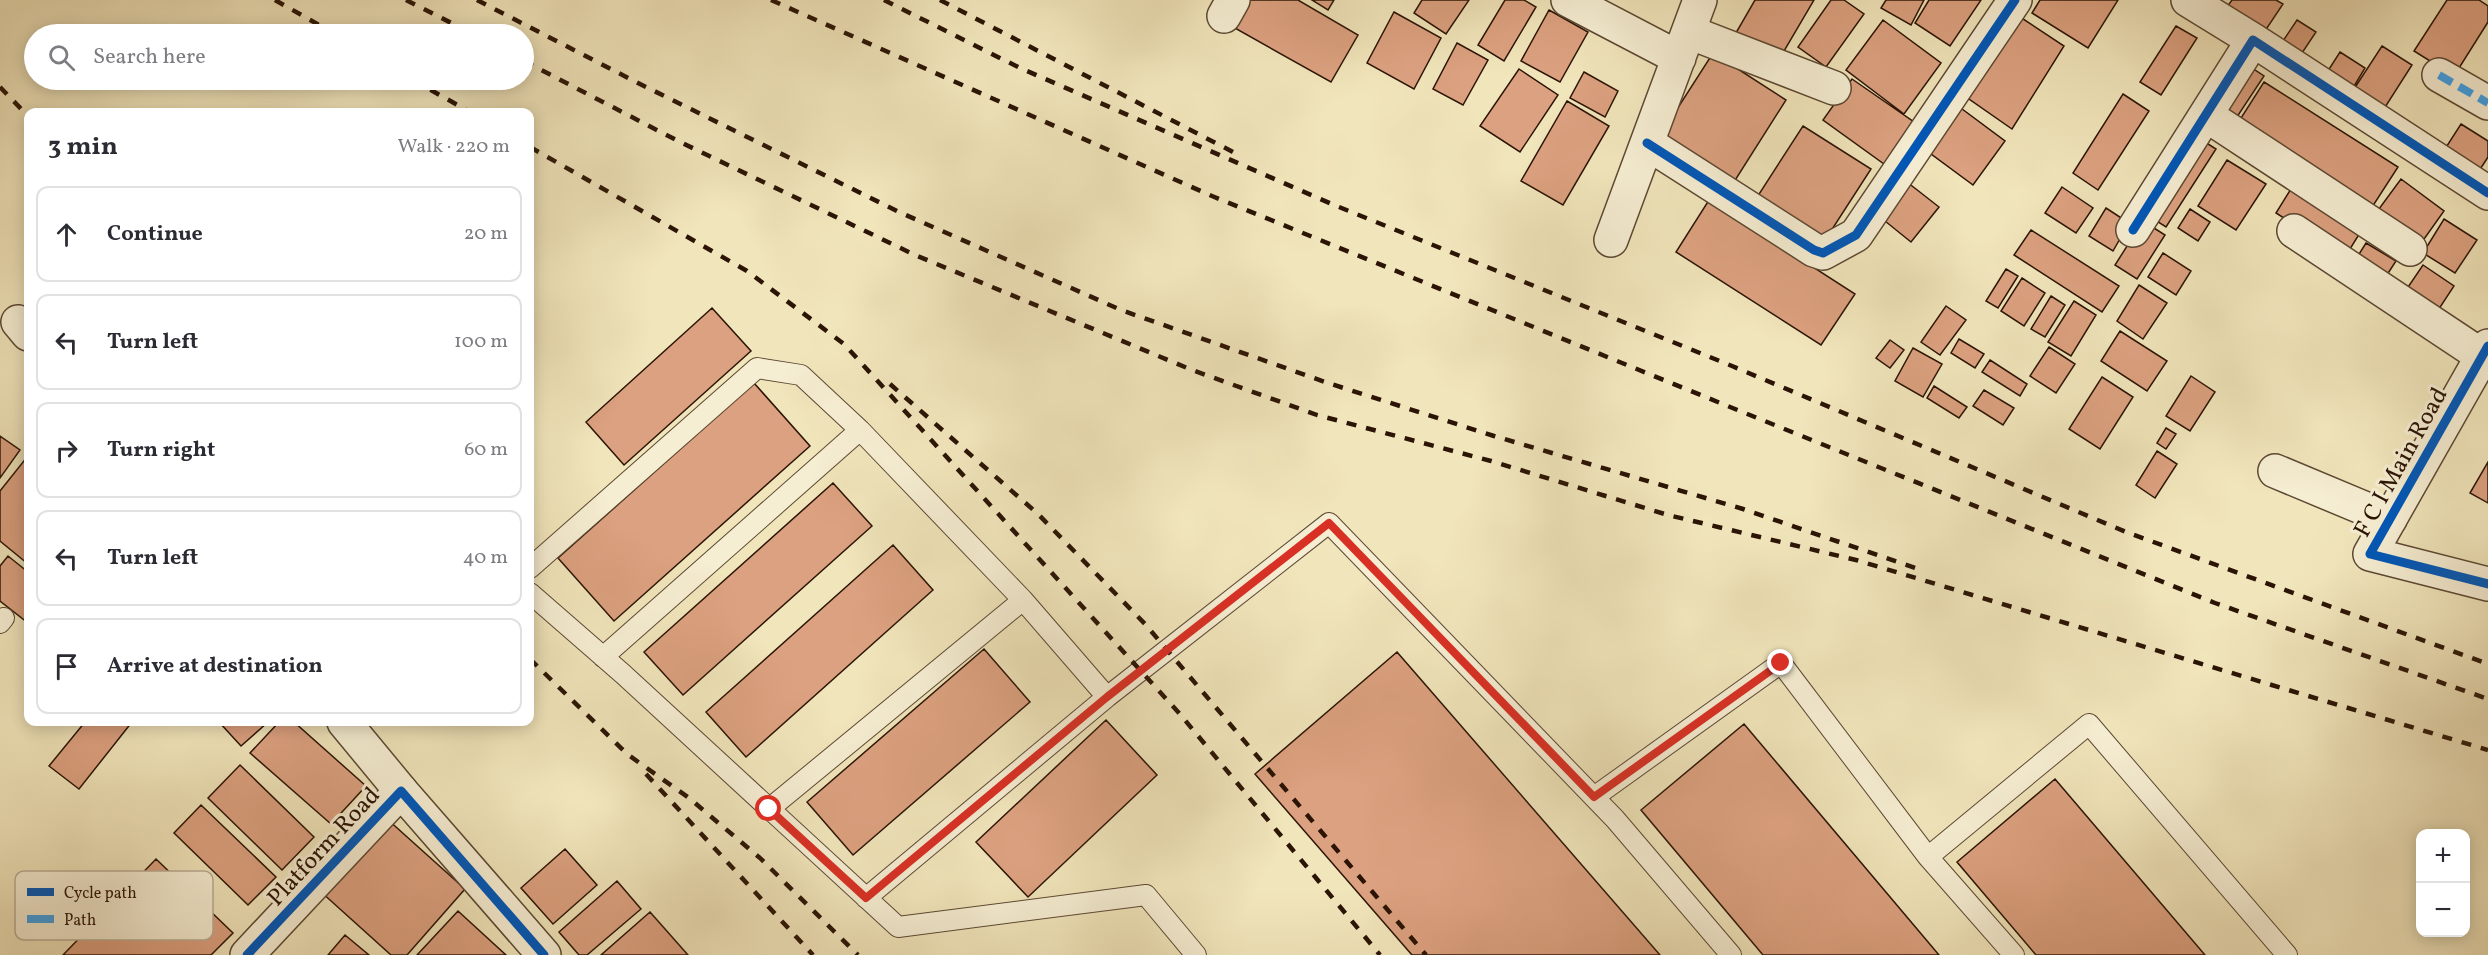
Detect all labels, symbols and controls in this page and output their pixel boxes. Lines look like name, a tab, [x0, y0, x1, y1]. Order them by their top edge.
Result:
search box	[24, 24, 534, 90]
icon: search	[45, 41, 78, 74]
text: Search here	[93, 42, 206, 73]
text: 3 min	[48, 129, 118, 165]
text: Walk · 220 m	[398, 133, 510, 161]
icon: ahead	[50, 218, 83, 251]
text: Continue	[107, 219, 203, 250]
text: 20 m	[464, 220, 508, 248]
icon: left	[50, 326, 83, 359]
text: Turn left	[107, 327, 198, 358]
text: 100 m	[454, 328, 508, 356]
street label: F C I Main Road	[2346, 382, 2457, 544]
icon: right	[50, 434, 83, 467]
text: Turn right	[107, 435, 215, 466]
text: 60 m	[464, 436, 508, 464]
icon: left	[50, 542, 83, 575]
text: Turn left	[107, 543, 198, 574]
text: 40 m	[463, 544, 508, 572]
route end	[1767, 649, 1793, 675]
icon: arrive	[50, 650, 83, 683]
text: Arrive at destination	[107, 651, 323, 682]
street label: Platform Road	[260, 780, 389, 915]
route start	[755, 795, 781, 821]
map controls	[2416, 829, 2470, 937]
button: +	[2416, 829, 2470, 883]
legend	[15, 871, 213, 940]
text: Cycle path	[64, 883, 137, 905]
button: −	[2416, 883, 2470, 937]
text: Path	[64, 910, 96, 932]

